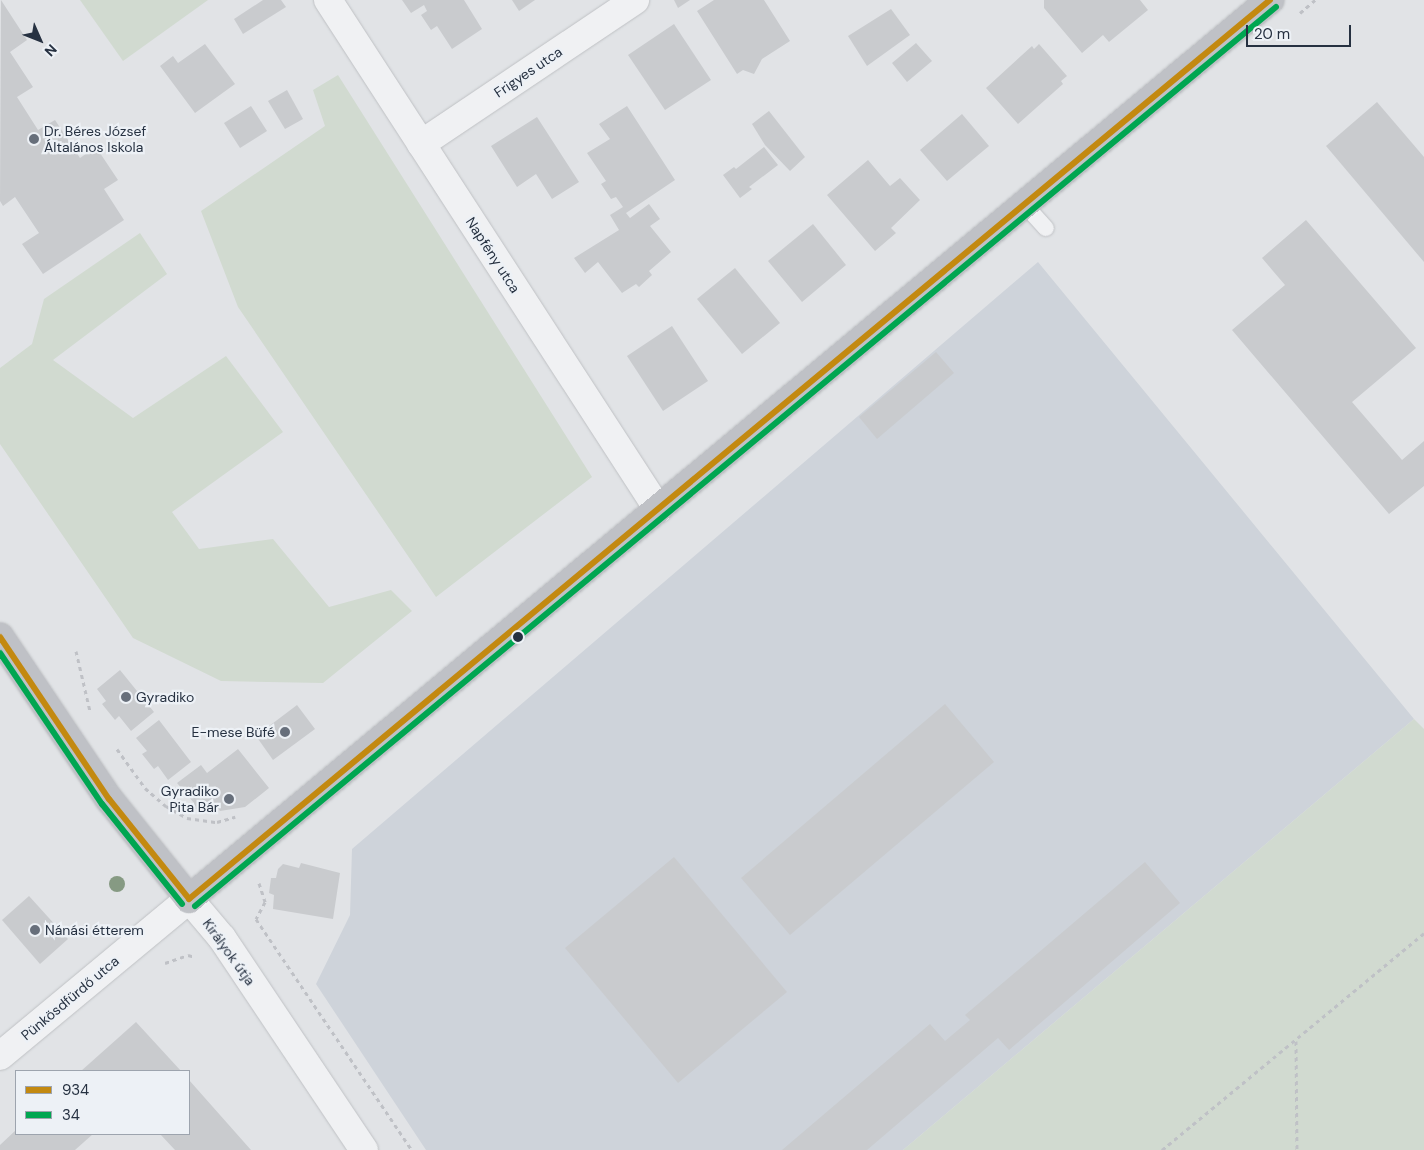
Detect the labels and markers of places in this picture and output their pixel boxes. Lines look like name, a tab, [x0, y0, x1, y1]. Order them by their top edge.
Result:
place label: Dr. Béres József Általános Iskola	[44, 123, 146, 156]
marker: Dr. Béres József Általános Iskola	[28, 133, 40, 145]
unlabelled marker	[513, 632, 523, 642]
place label: Gyradiko	[136, 689, 194, 705]
marker: Gyradiko	[120, 691, 132, 703]
place label: E-mese Büfé	[191, 724, 275, 740]
marker: E-mese Büfé	[279, 726, 291, 738]
place label: Gyradiko Pita Bár	[161, 783, 219, 816]
marker: Gyradiko Pita Bár	[223, 793, 235, 805]
place label: Nánási étterem	[45, 922, 144, 938]
marker: Nánási étterem	[29, 924, 41, 936]

